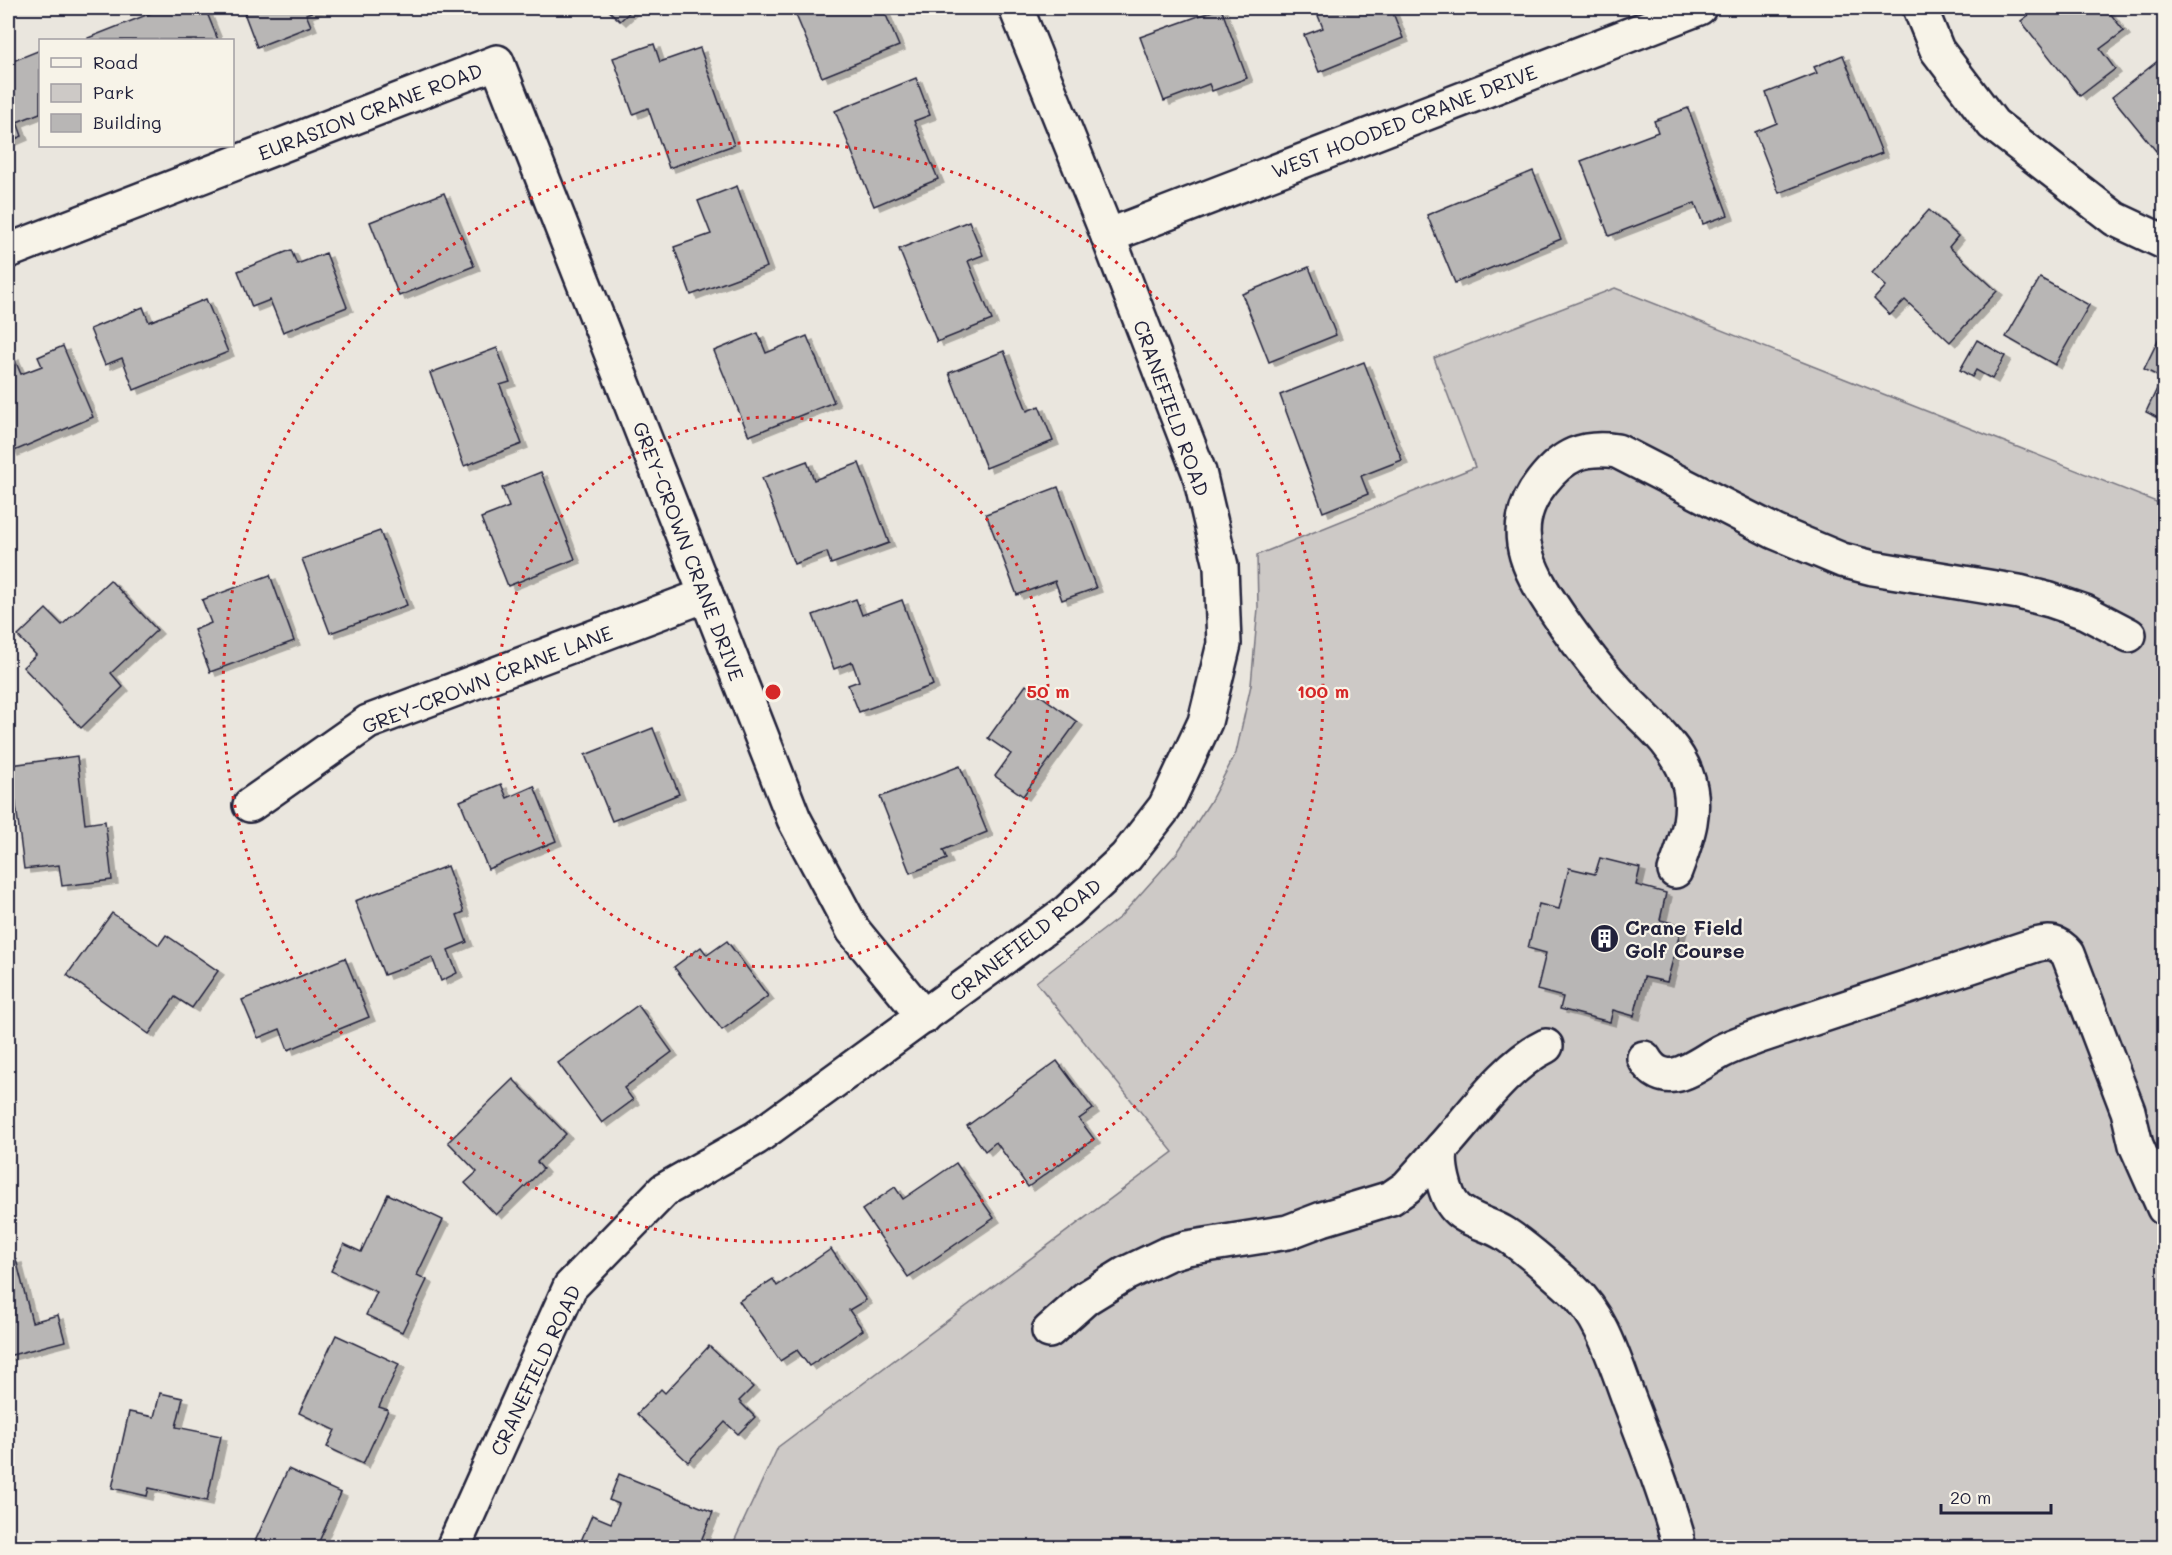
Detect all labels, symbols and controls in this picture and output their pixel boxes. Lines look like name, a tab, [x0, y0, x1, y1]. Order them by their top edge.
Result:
legend	[39, 39, 234, 147]
text: Road	[93, 50, 138, 74]
street label: EURASION CRANE ROAD	[254, 56, 486, 166]
street label: WEST HOODED CRANE DRIVE	[1268, 58, 1540, 184]
text: Park	[93, 80, 134, 104]
text: Building	[93, 110, 161, 134]
street label: CRANEFIELD ROAD	[1128, 316, 1216, 500]
street label: GREY-CROWN CRANE DRIVE	[627, 418, 751, 684]
street label: GREY-CROWN CRANE LANE	[358, 619, 616, 739]
text: 50 m	[1027, 679, 1069, 703]
text: 100 m	[1297, 679, 1349, 703]
centre of rings	[763, 682, 783, 702]
street label: CRANEFIELD ROAD	[944, 872, 1106, 1006]
place label: Crane Field Golf Course	[1625, 914, 1745, 963]
building icon: Crane Field Golf Course	[1588, 922, 1620, 954]
street label: CRANEFIELD ROAD	[484, 1280, 586, 1460]
scale bar	[1941, 1477, 2050, 1515]
text: 20 m	[1950, 1485, 1991, 1509]

